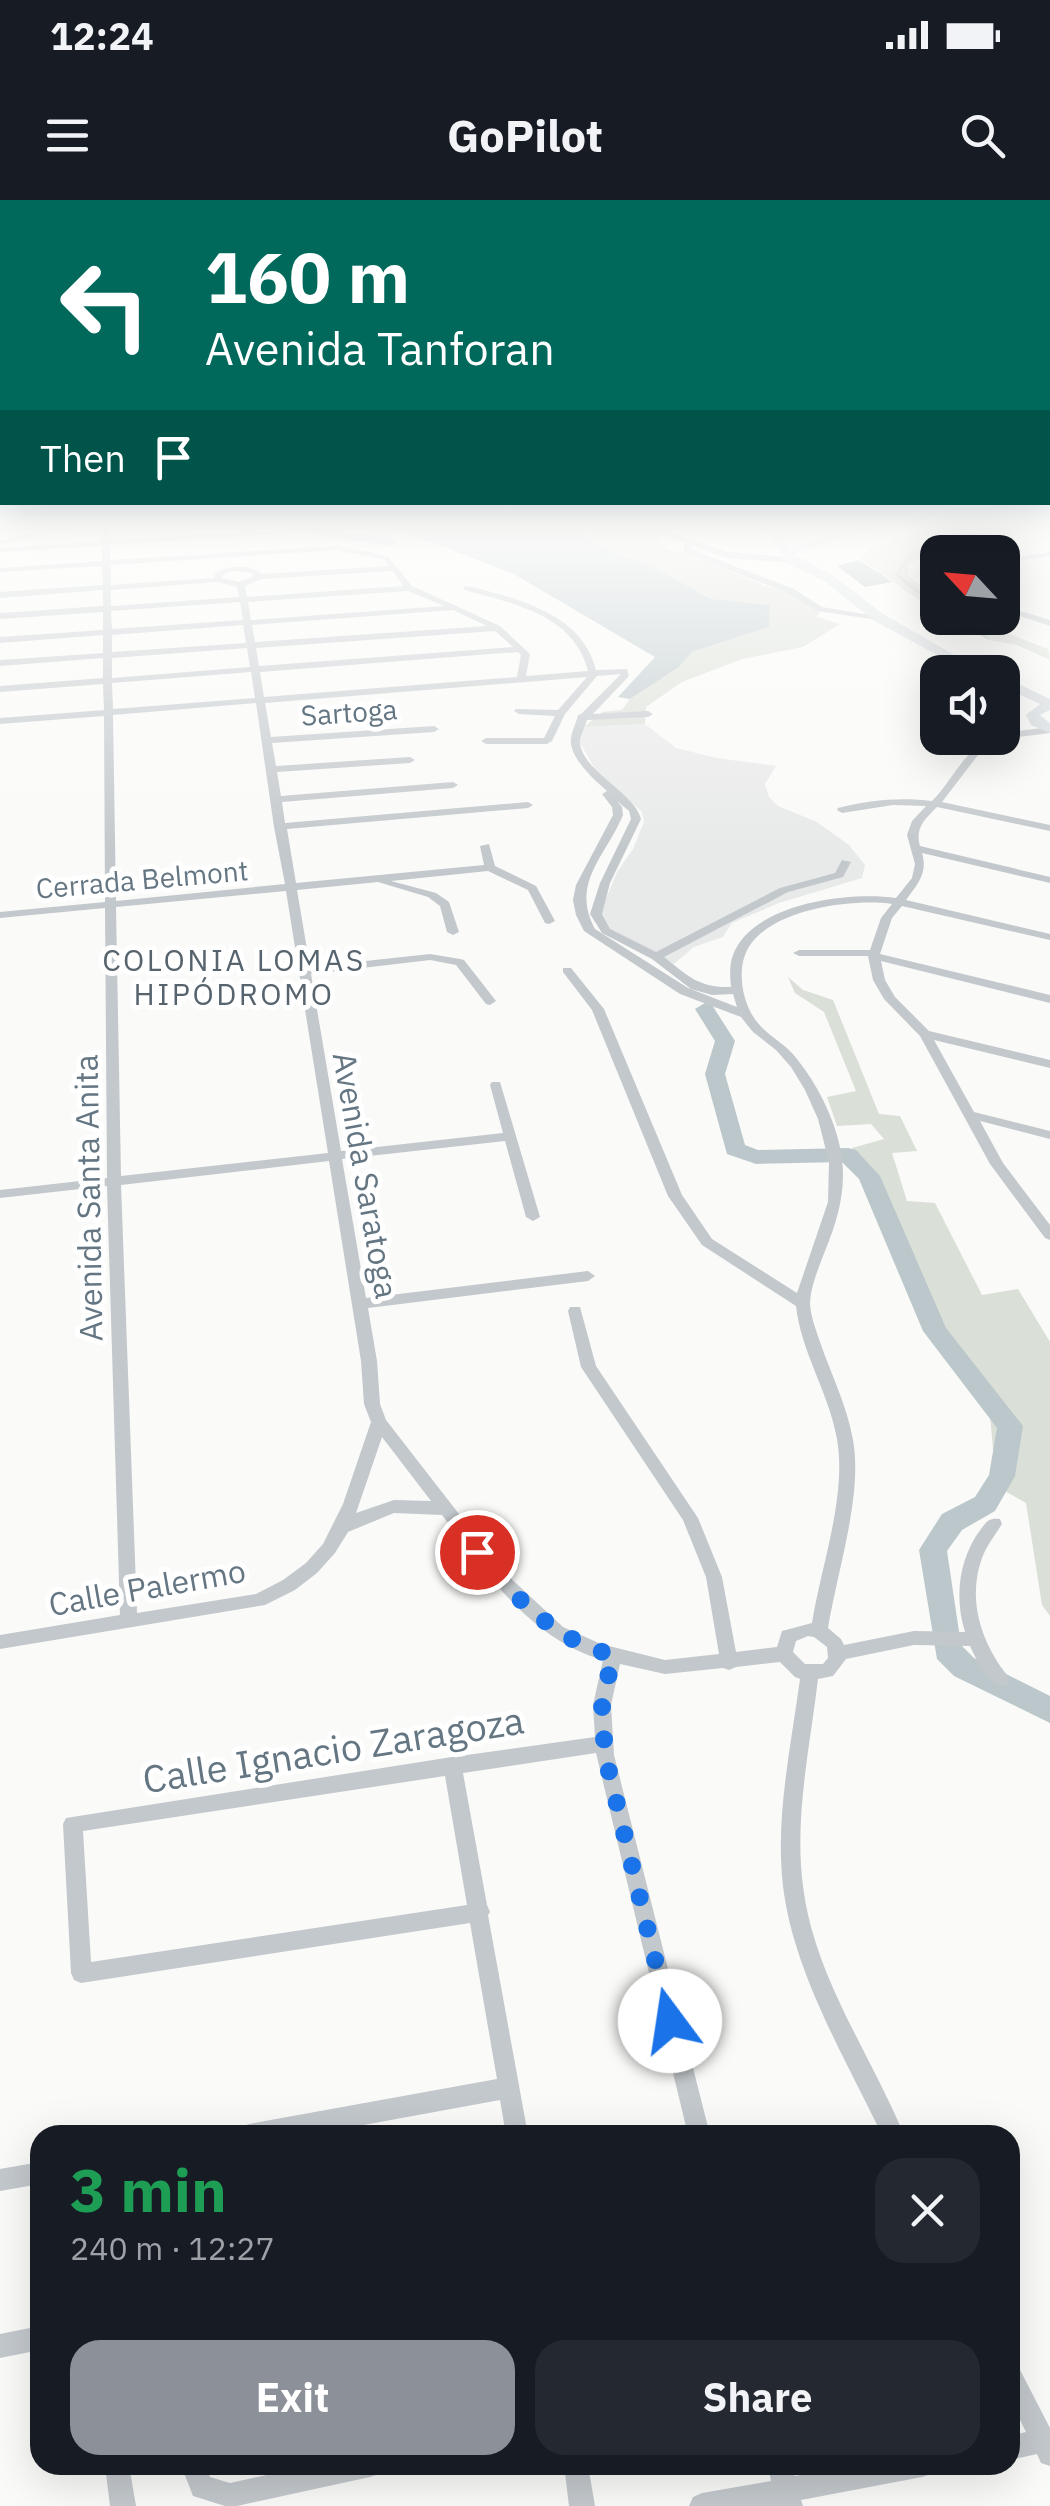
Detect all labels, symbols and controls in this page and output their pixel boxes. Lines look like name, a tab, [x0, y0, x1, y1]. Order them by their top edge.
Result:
text: 12:24	[50, 11, 154, 60]
text: GoPilot	[447, 106, 603, 164]
icon: menu	[40, 108, 95, 163]
icon: search	[955, 108, 1010, 163]
text: 160 m	[205, 231, 410, 322]
icon: left	[40, 240, 170, 370]
text: Avenida Tanforan	[205, 319, 555, 377]
icon: arrive	[146, 430, 201, 485]
text: Then	[40, 433, 126, 482]
north arrow	[920, 535, 1020, 635]
map controls	[920, 535, 1020, 755]
button: sound	[920, 655, 1020, 755]
street label: Sartoga	[299, 690, 399, 734]
street label: Cerrada Belmont	[34, 851, 250, 907]
district label: COLONIA LOMAS HIPÓDROMO	[102, 940, 366, 1013]
street label: Avenida Saratoga	[324, 1048, 408, 1302]
street label: Avenida Santa Anita	[64, 1054, 112, 1342]
pin	[435, 1510, 520, 1595]
icon: arrive	[450, 1525, 505, 1580]
street label: Calle Palermo	[45, 1549, 249, 1625]
street label: Calle Ignacio Zaragoza	[139, 1695, 527, 1803]
position arrow	[618, 1969, 722, 2073]
text: 3 min	[70, 2150, 227, 2229]
button: close	[875, 2158, 980, 2263]
text: 240 m · 12:27	[70, 2227, 275, 2269]
button: Exit	[70, 2340, 515, 2455]
button: Share	[535, 2340, 980, 2455]

